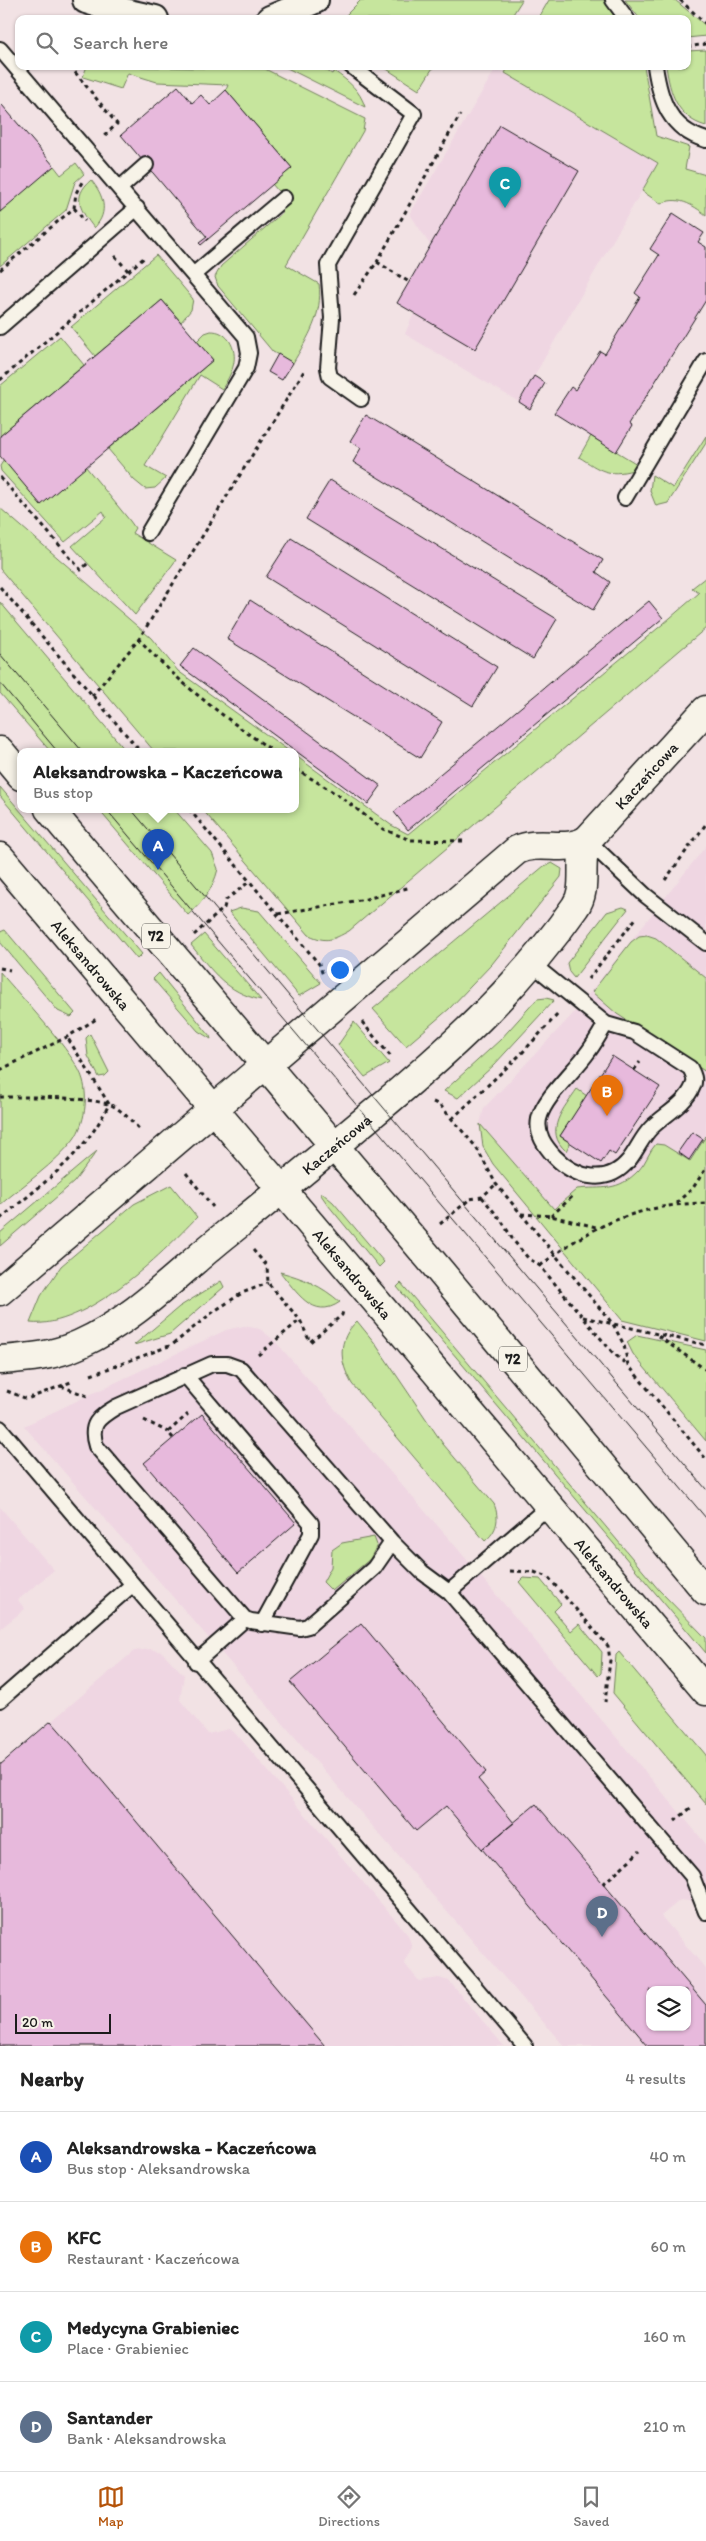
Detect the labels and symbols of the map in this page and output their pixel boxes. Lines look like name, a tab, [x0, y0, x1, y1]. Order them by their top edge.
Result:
pin: C	[489, 167, 521, 208]
street label: Kaczeńcowa	[611, 737, 682, 813]
pin: A	[142, 829, 174, 870]
street label: Aleksandrowska	[48, 916, 135, 1014]
road number: 72	[142, 924, 170, 948]
your location	[327, 957, 353, 983]
pin: B	[591, 1075, 623, 1116]
street label: Kaczeńcowa	[298, 1109, 376, 1178]
street label: Aleksandrowska	[309, 1225, 397, 1323]
road number: 72	[499, 1346, 527, 1372]
street label: Aleksandrowska	[571, 1534, 658, 1632]
pin: D	[586, 1896, 618, 1937]
scale bar	[15, 2011, 111, 2034]

